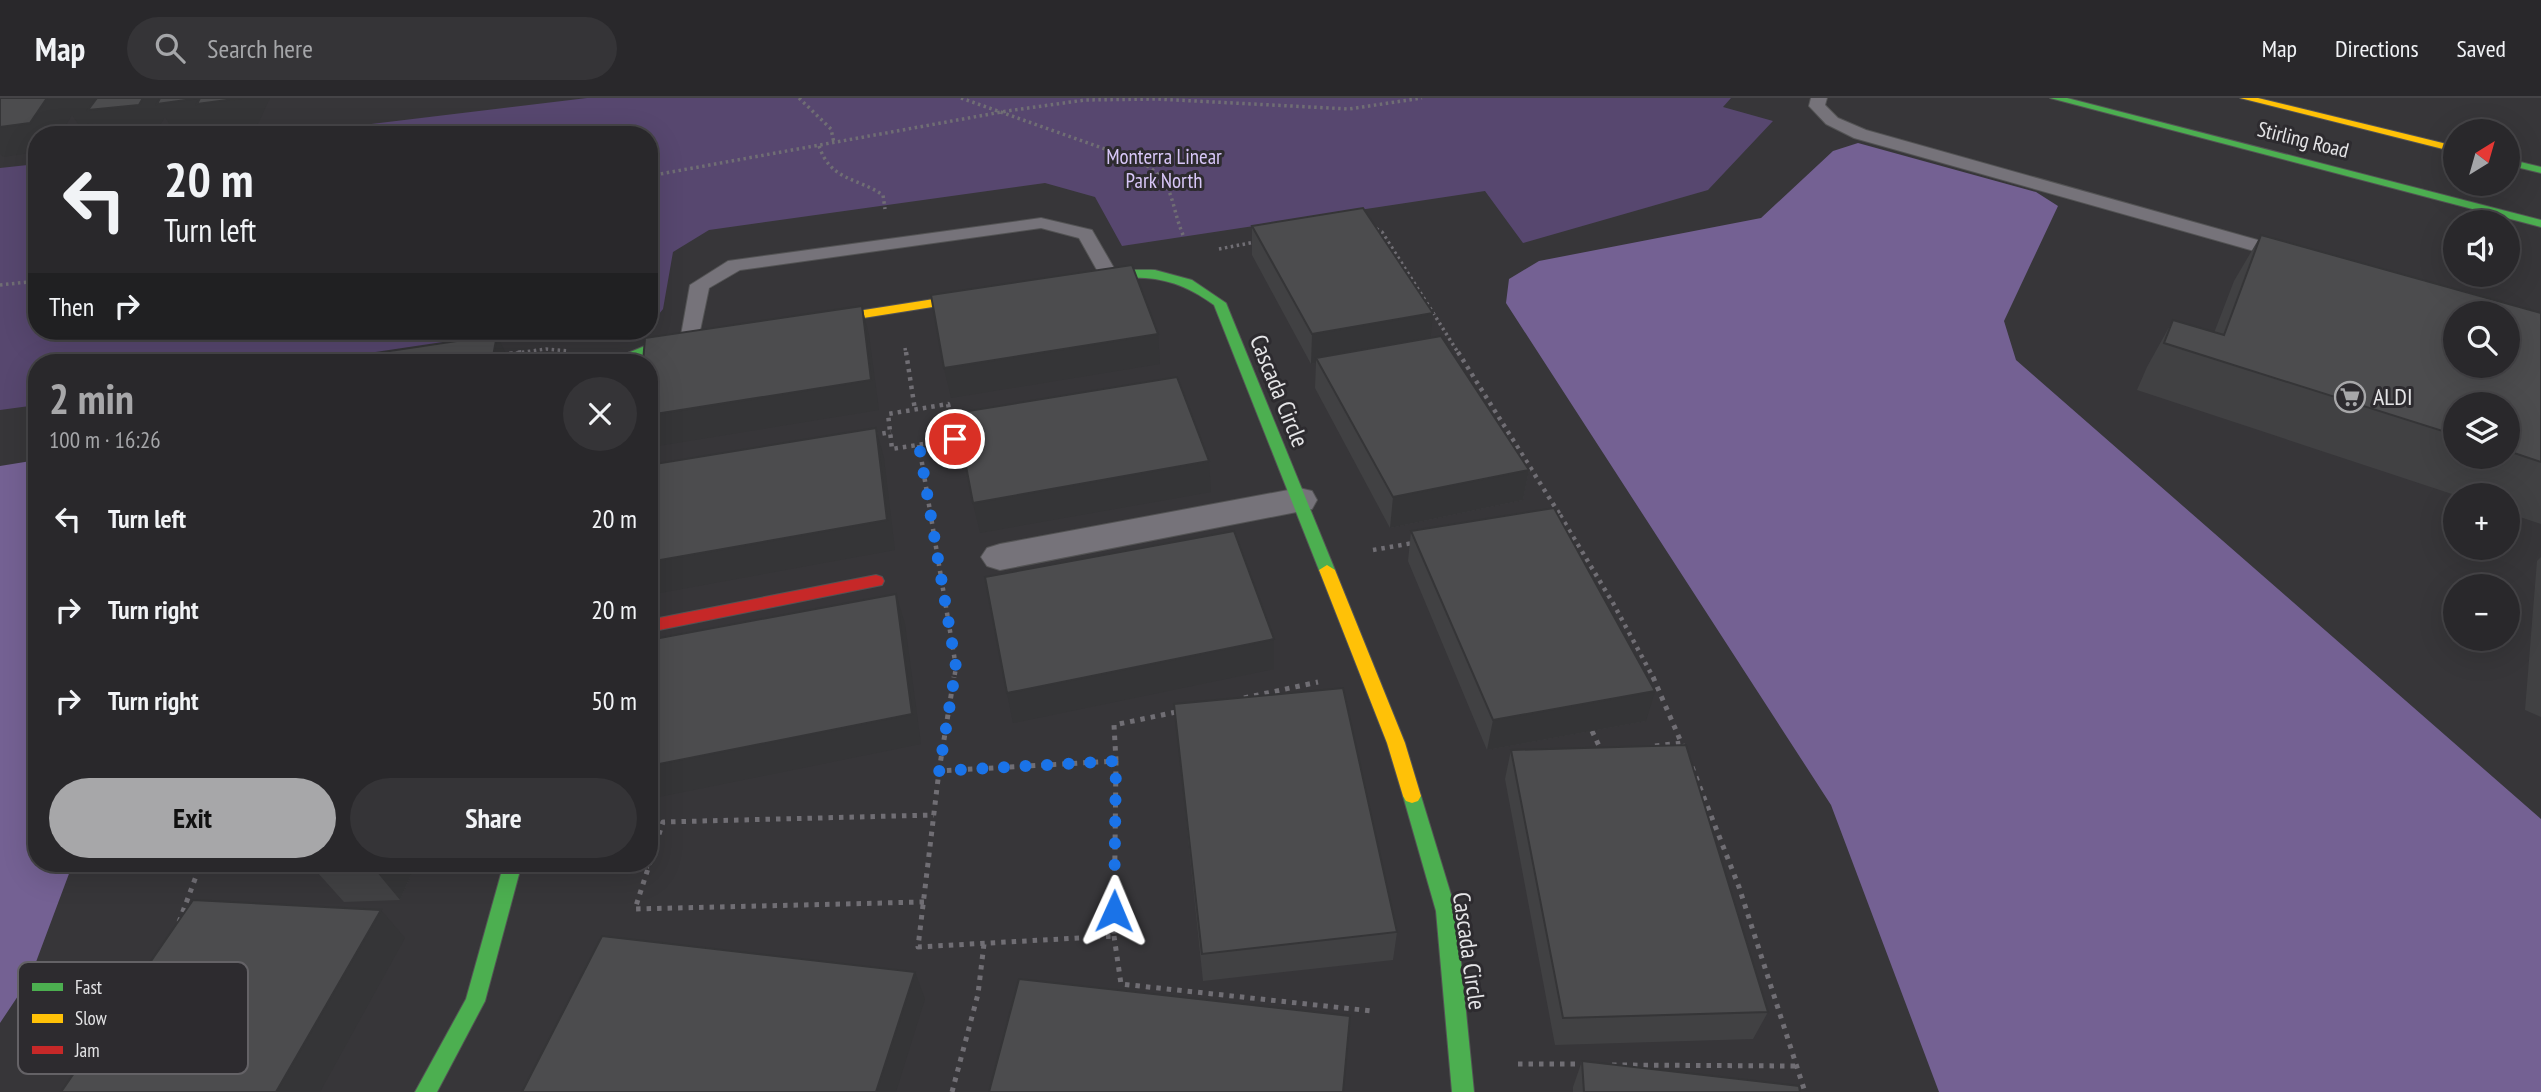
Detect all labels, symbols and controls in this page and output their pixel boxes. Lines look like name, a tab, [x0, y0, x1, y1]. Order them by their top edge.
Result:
search box	[127, 17, 617, 80]
text: Map	[35, 27, 85, 70]
icon: search	[151, 29, 189, 67]
text: Search here	[207, 32, 313, 65]
text: Map	[2262, 33, 2297, 64]
text: Directions	[2335, 33, 2419, 64]
text: Saved	[2457, 33, 2506, 64]
street label: Stirling Road	[2255, 115, 2352, 164]
north arrow	[2443, 119, 2520, 196]
map controls	[2443, 119, 2520, 651]
park label: Monterra Linear Park North	[1106, 143, 1222, 194]
text: 20 m	[164, 147, 253, 211]
icon: left	[49, 154, 140, 245]
text: Turn left	[164, 209, 256, 251]
button: sound	[2443, 210, 2520, 287]
icon: right	[108, 287, 146, 325]
text: Then	[49, 290, 94, 323]
button: search	[2443, 301, 2520, 378]
street label: Cascada Circle	[1243, 330, 1316, 452]
text: 2 min	[49, 371, 134, 426]
button: close	[563, 377, 637, 451]
supermarket icon: ALDI	[2333, 380, 2367, 414]
place label: ALDI	[2373, 381, 2413, 412]
button: layers	[2443, 392, 2520, 469]
pin	[925, 409, 985, 469]
icon: arrive	[936, 420, 974, 458]
text: 100 m · 16:26	[49, 425, 161, 454]
button: +	[2443, 483, 2520, 560]
icon: left	[49, 500, 87, 538]
text: Turn left	[108, 502, 186, 535]
text: 20 m	[591, 502, 637, 535]
button: −	[2443, 574, 2520, 651]
icon: right	[49, 591, 87, 629]
text: Turn right	[108, 593, 199, 626]
text: 20 m	[591, 593, 637, 626]
icon: right	[49, 682, 87, 720]
text: Turn right	[108, 684, 199, 717]
text: 50 m	[591, 684, 637, 717]
button: Exit	[49, 778, 336, 858]
button: Share	[350, 778, 637, 858]
position arrow	[1077, 874, 1151, 948]
street label: Cascada Circle	[1446, 890, 1493, 1012]
legend	[18, 962, 248, 1074]
text: Fast	[75, 975, 103, 999]
text: Slow	[75, 1006, 108, 1030]
text: Jam	[74, 1038, 100, 1062]

